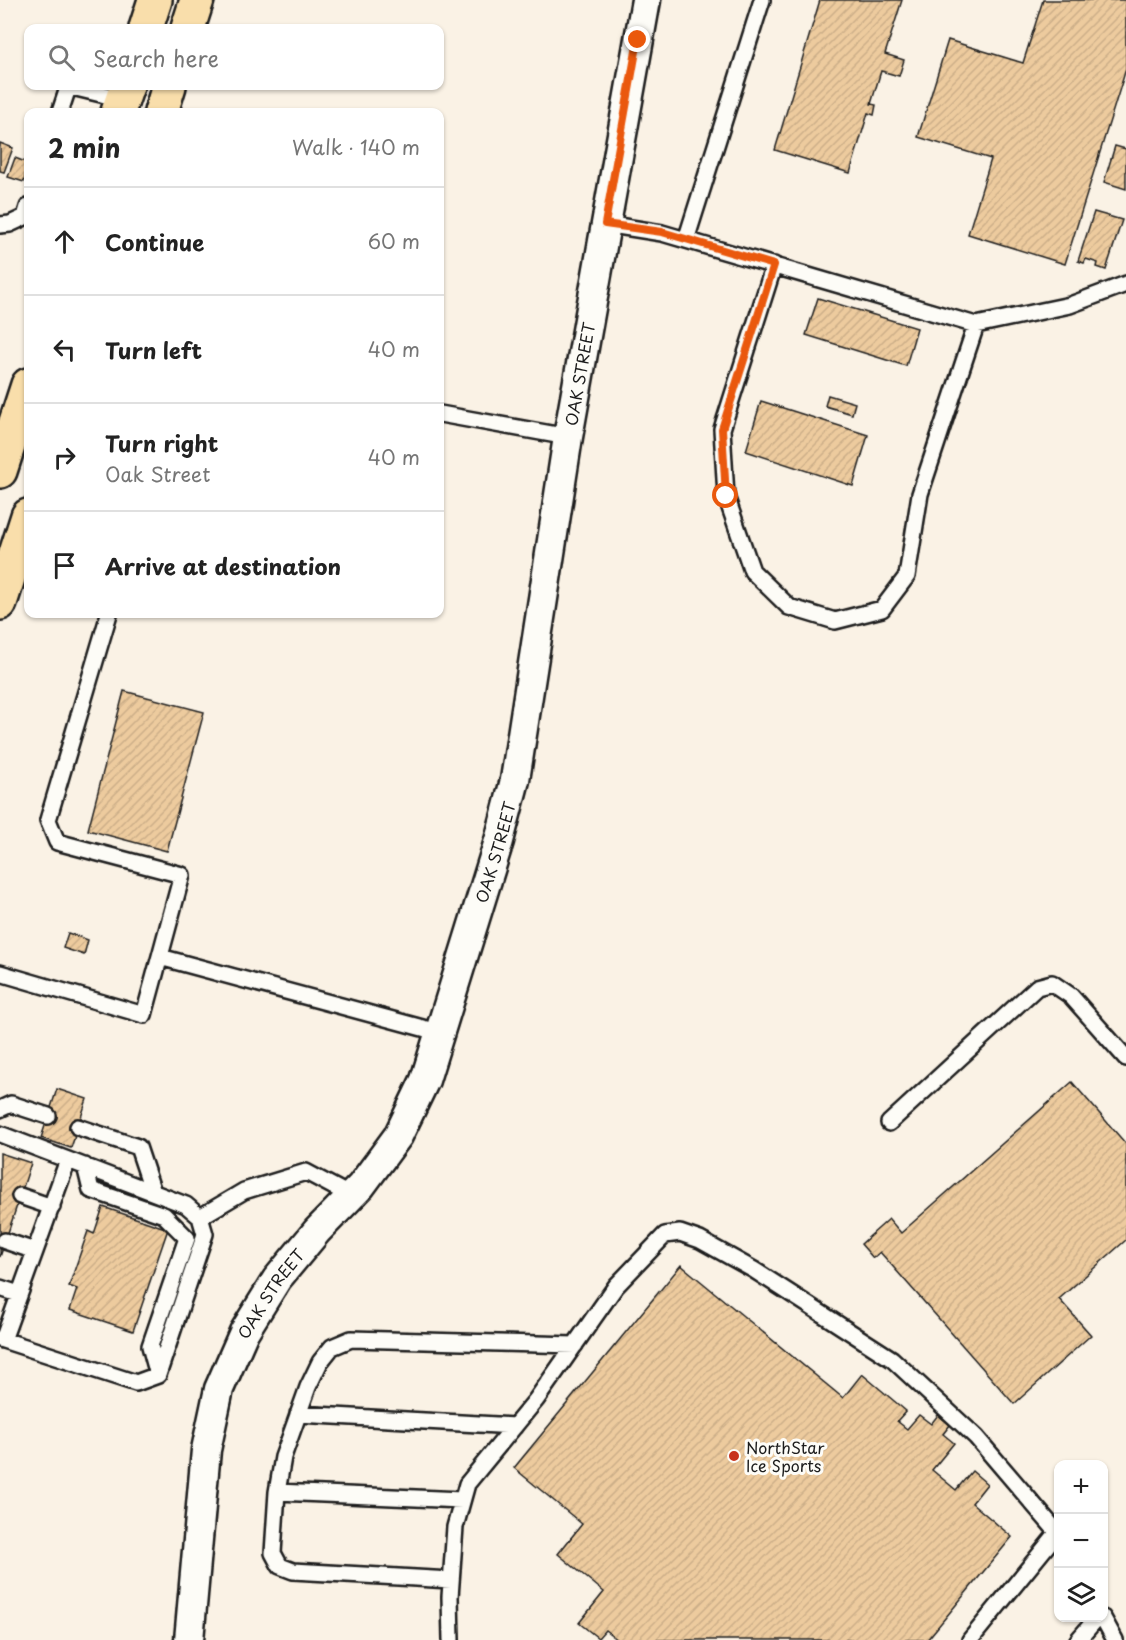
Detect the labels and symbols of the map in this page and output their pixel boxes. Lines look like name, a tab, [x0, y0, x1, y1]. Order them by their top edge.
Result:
route end	[624, 26, 650, 52]
street label: OAK STREET	[558, 320, 600, 428]
route start	[712, 482, 738, 508]
street label: OAK STREET	[469, 799, 521, 906]
street label: OAK STREET	[231, 1243, 310, 1343]
place label: NorthStar Ice Sports	[746, 1435, 825, 1477]
marker: NorthStar Ice Sports	[727, 1449, 741, 1463]

